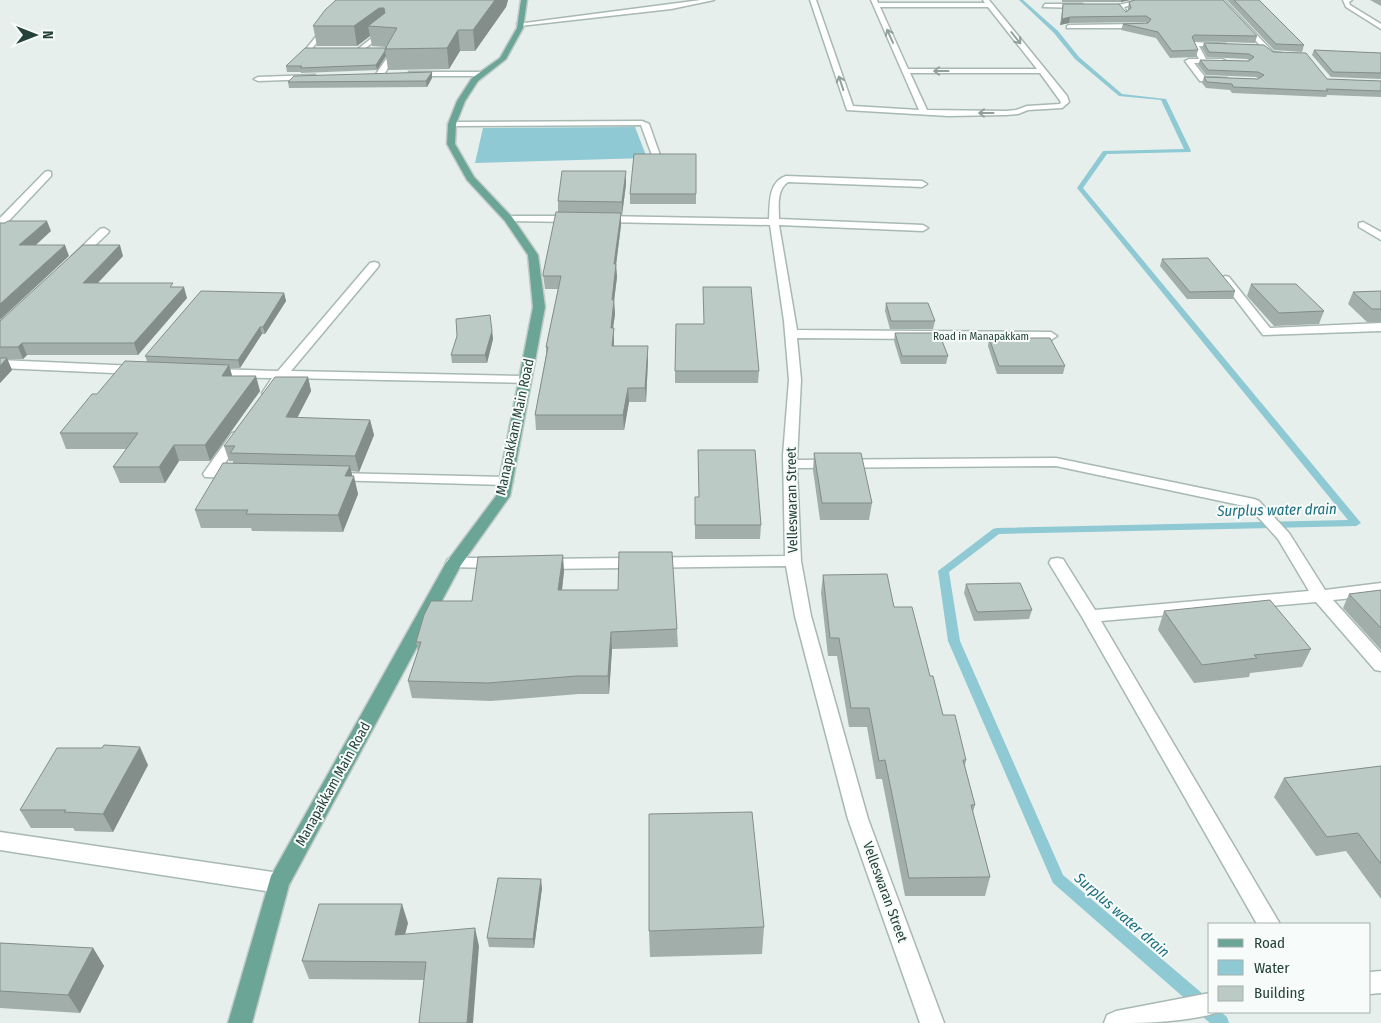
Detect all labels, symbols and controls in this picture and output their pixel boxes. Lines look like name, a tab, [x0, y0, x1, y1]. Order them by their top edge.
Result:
north arrow	[10, 10, 60, 60]
one-way arrow	[884, 29, 894, 44]
text: N	[39, 31, 56, 39]
one-way arrow	[1011, 31, 1022, 44]
one-way arrow	[933, 66, 950, 76]
one-way arrow	[836, 76, 846, 92]
one-way arrow	[978, 108, 994, 118]
street label: Road in Manapakkam	[933, 330, 1029, 343]
street label: Manapakkam Main Road	[492, 357, 538, 497]
street label: Velleswaran Street	[783, 446, 801, 553]
water label: Surplus water drain	[1216, 500, 1337, 520]
street label: Manapakkam Main Road	[292, 719, 374, 849]
street label: Velleswaran Street	[859, 839, 911, 945]
water label: Surplus water drain	[1070, 868, 1173, 961]
legend	[1208, 923, 1371, 1013]
text: Road	[1254, 934, 1285, 952]
text: Water	[1254, 959, 1290, 977]
text: Building	[1254, 984, 1305, 1002]

